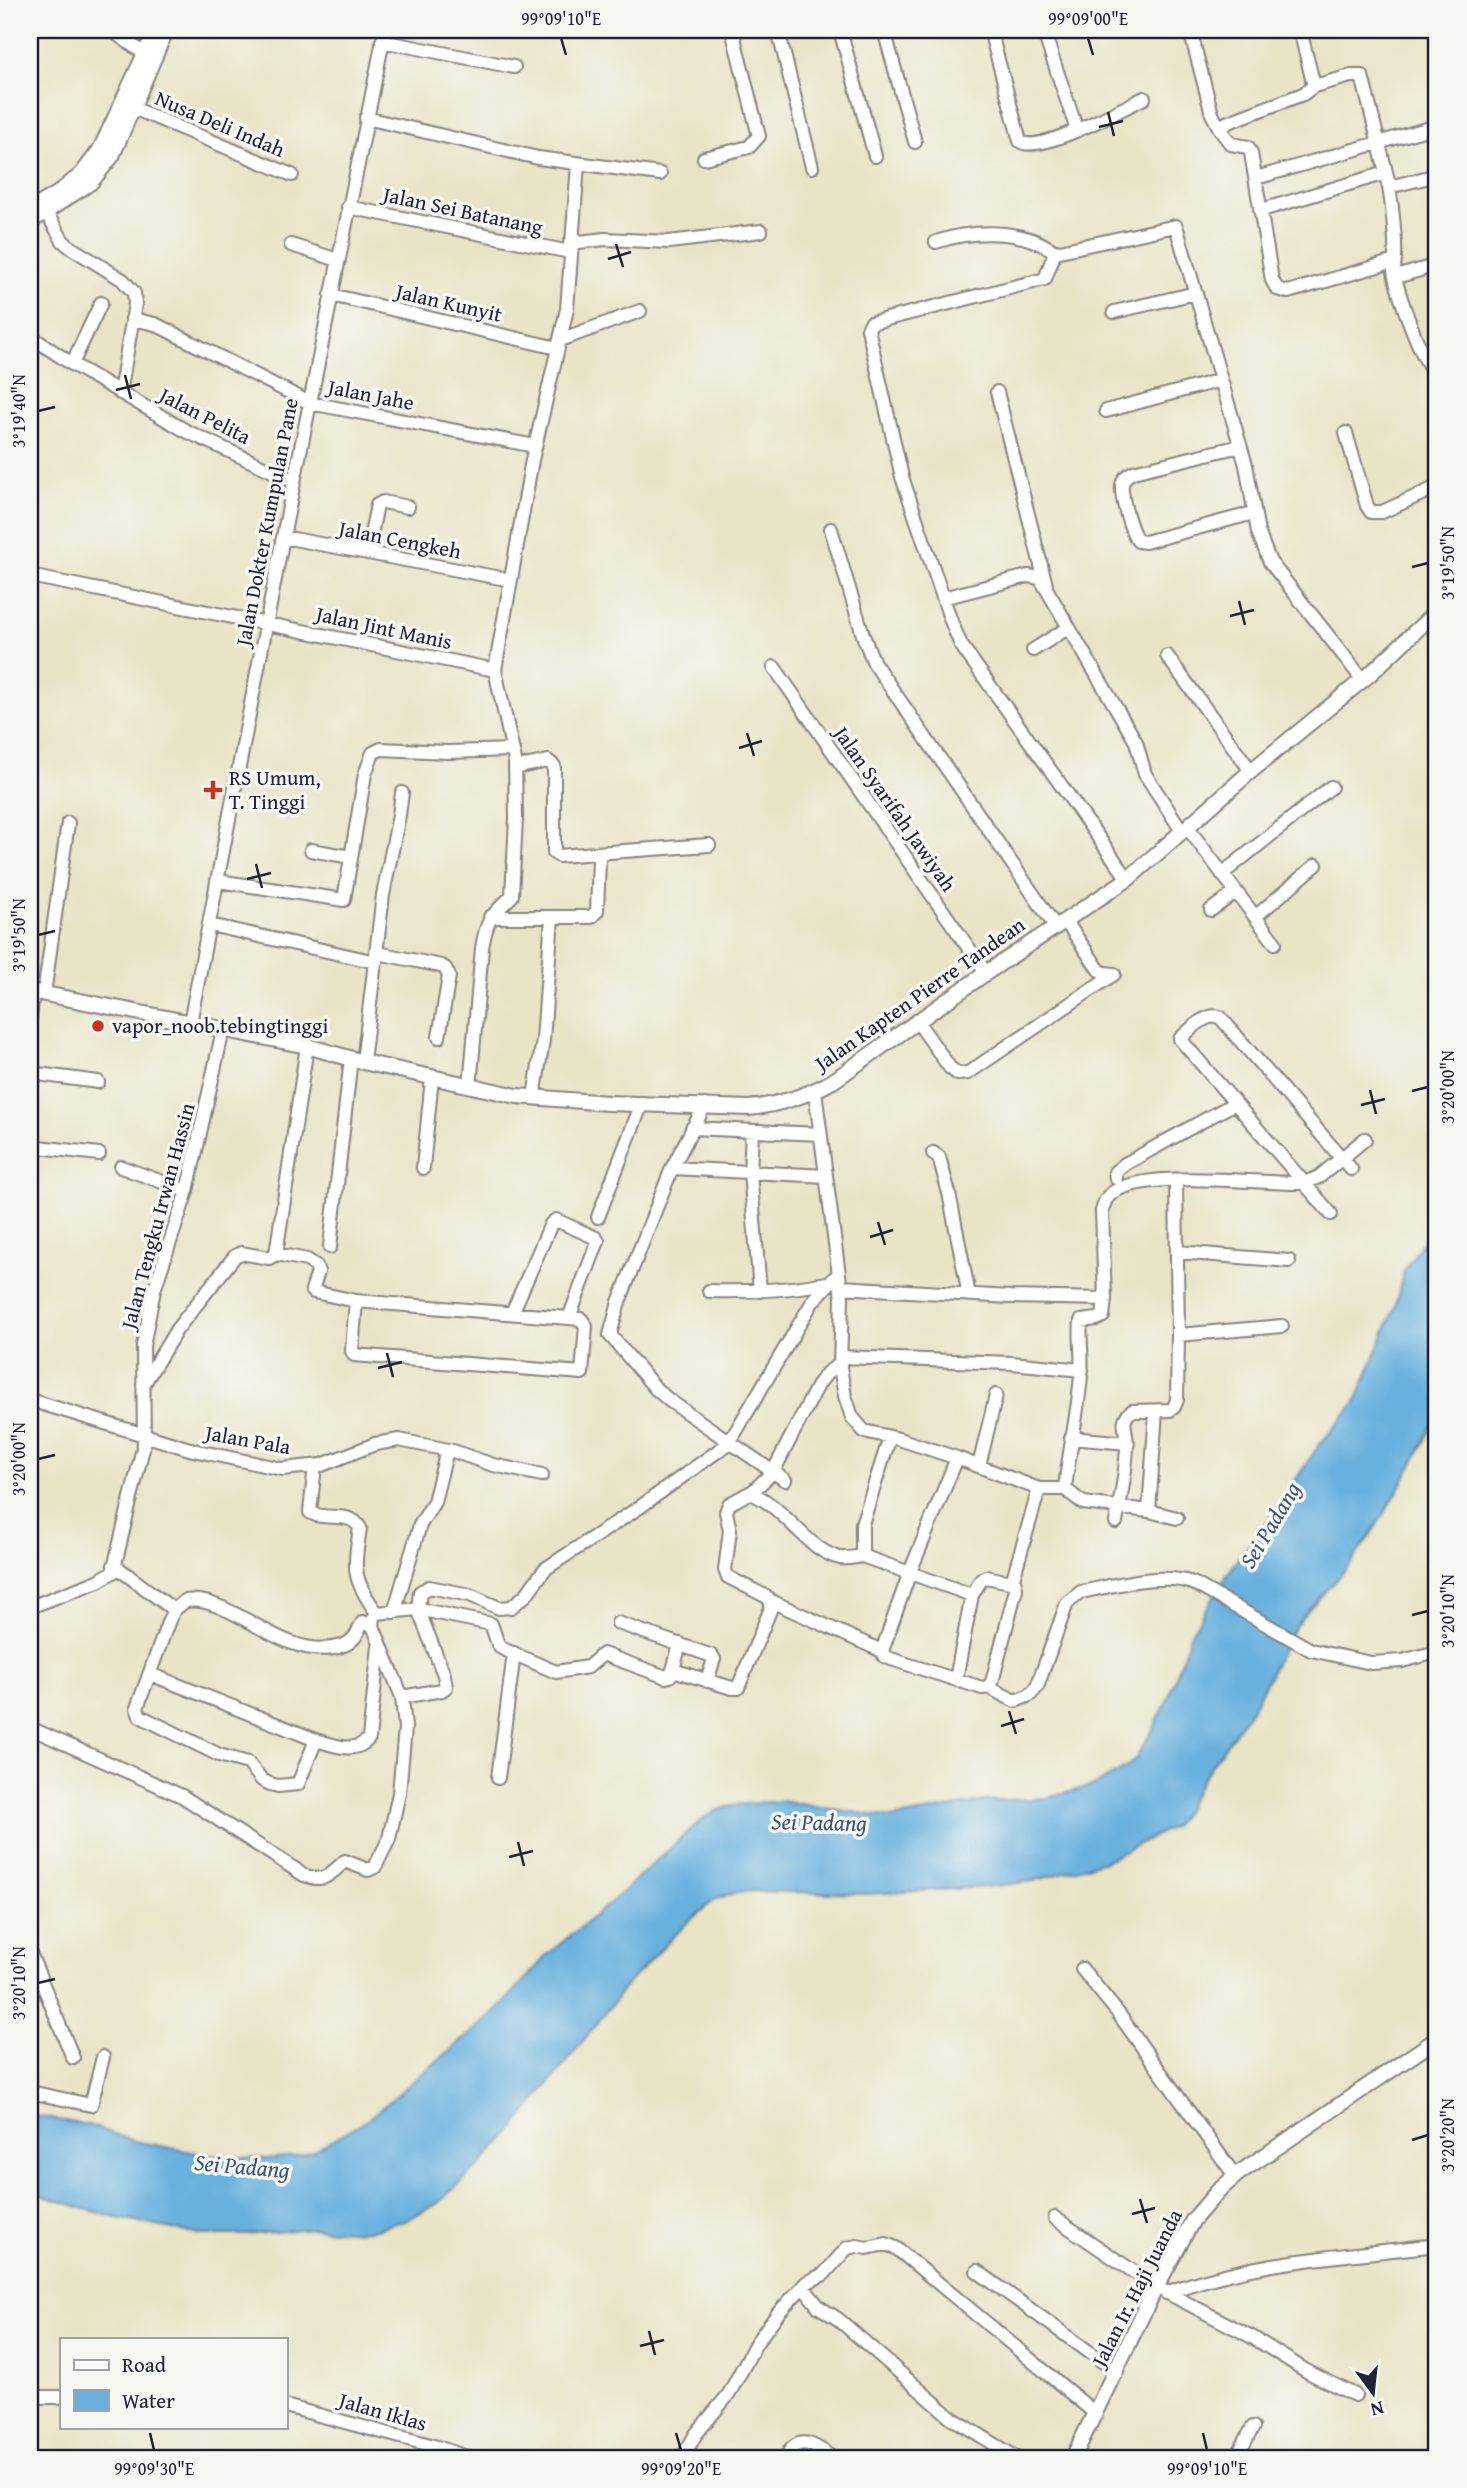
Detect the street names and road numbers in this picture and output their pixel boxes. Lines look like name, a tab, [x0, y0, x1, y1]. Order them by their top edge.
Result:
street label: Nusa Deli Indah	[151, 82, 290, 165]
street label: Jalan Sei Batanang	[377, 178, 546, 243]
street label: Jalan Kunyit	[390, 275, 506, 330]
street label: Jalan Jahe	[323, 370, 417, 418]
street label: Jalan Pelita	[151, 378, 256, 452]
street label: Jalan Dokter Kumpulan Pane	[227, 395, 306, 652]
street label: Jalan Cengkeh	[333, 512, 464, 567]
street label: Jalan Jint Manis	[310, 597, 455, 657]
street label: Jalan Syarifah Jawiyah	[825, 717, 964, 898]
street label: Jalan Kapten Pierre Tandean	[806, 909, 1031, 1080]
street label: Jalan Tengku Irwan Hassin	[112, 1099, 203, 1335]
street label: Jalan Pala	[200, 1416, 293, 1462]
street label: Jalan Ir. Haji Juanda	[1082, 2204, 1190, 2375]
street label: Jalan Iklas	[333, 2383, 431, 2439]

